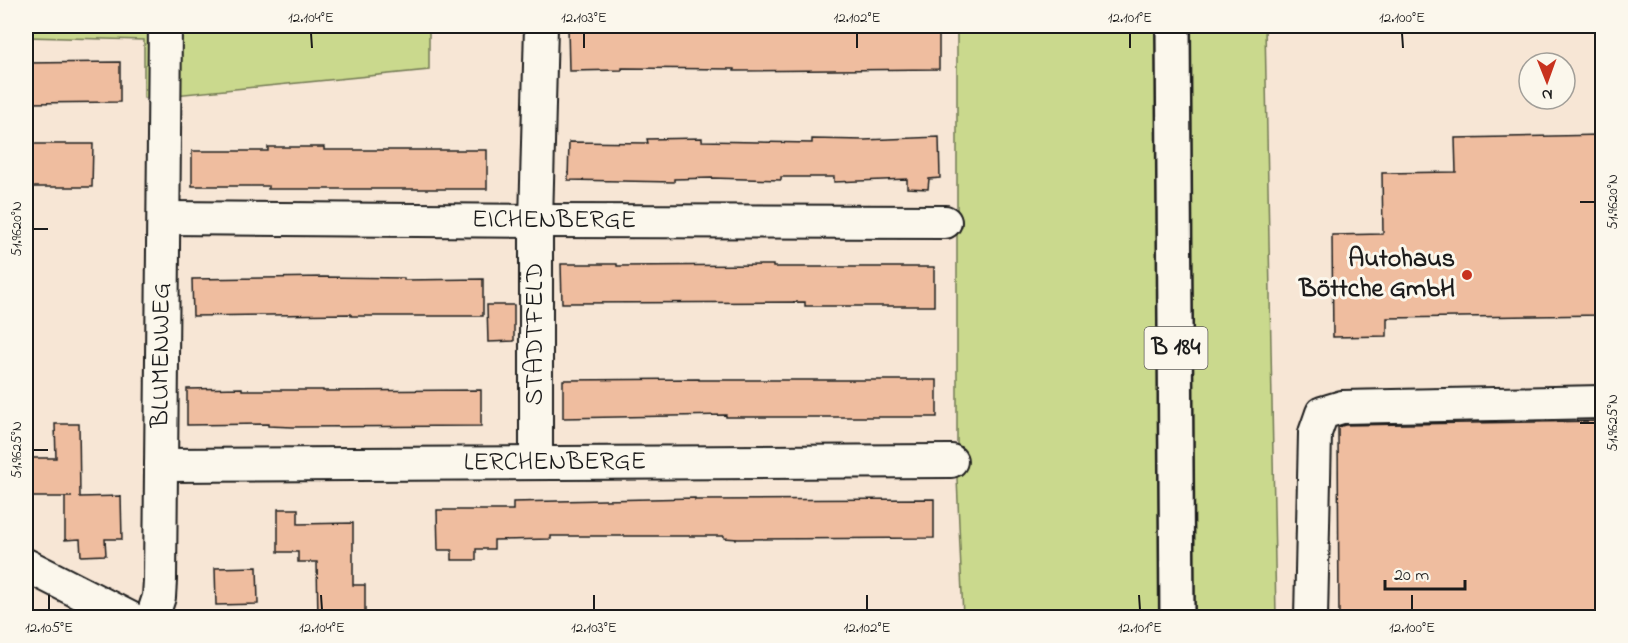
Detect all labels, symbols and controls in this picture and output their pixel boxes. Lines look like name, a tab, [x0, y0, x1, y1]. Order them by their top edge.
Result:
text: 12.104°E	[288, 7, 334, 29]
text: 12.103°E	[561, 7, 607, 29]
text: 12.102°E	[833, 7, 881, 29]
text: 12.101°E	[1108, 7, 1152, 29]
text: 12.100°E	[1379, 7, 1425, 29]
north arrow	[1517, 51, 1577, 111]
text: N	[1541, 82, 1553, 106]
text: 51.9620°N	[1602, 174, 1624, 230]
text: 51.9620°N	[6, 201, 28, 257]
street label: EICHENBERGE	[472, 201, 636, 240]
place label: Autohaus Böttche GmbH	[1298, 241, 1455, 309]
street label: STADTFELD	[517, 263, 555, 405]
marker: Autohaus Böttche GmbH	[1460, 268, 1474, 282]
street label: BLUMENWEG	[142, 283, 182, 429]
road number: B 184	[1144, 327, 1208, 369]
text: 51.9625°N	[1602, 394, 1624, 452]
text: 51.9625°N	[6, 421, 28, 479]
street label: LERCHENBERGE	[464, 444, 646, 482]
scale bar	[1385, 553, 1464, 591]
text: 20 m	[1394, 563, 1429, 589]
text: 12.105°E	[25, 617, 73, 639]
text: 12.104°E	[299, 617, 345, 639]
text: 12.103°E	[571, 617, 617, 639]
text: 12.102°E	[843, 617, 891, 639]
text: 12.101°E	[1118, 617, 1162, 639]
text: 12.100°E	[1389, 617, 1435, 639]

